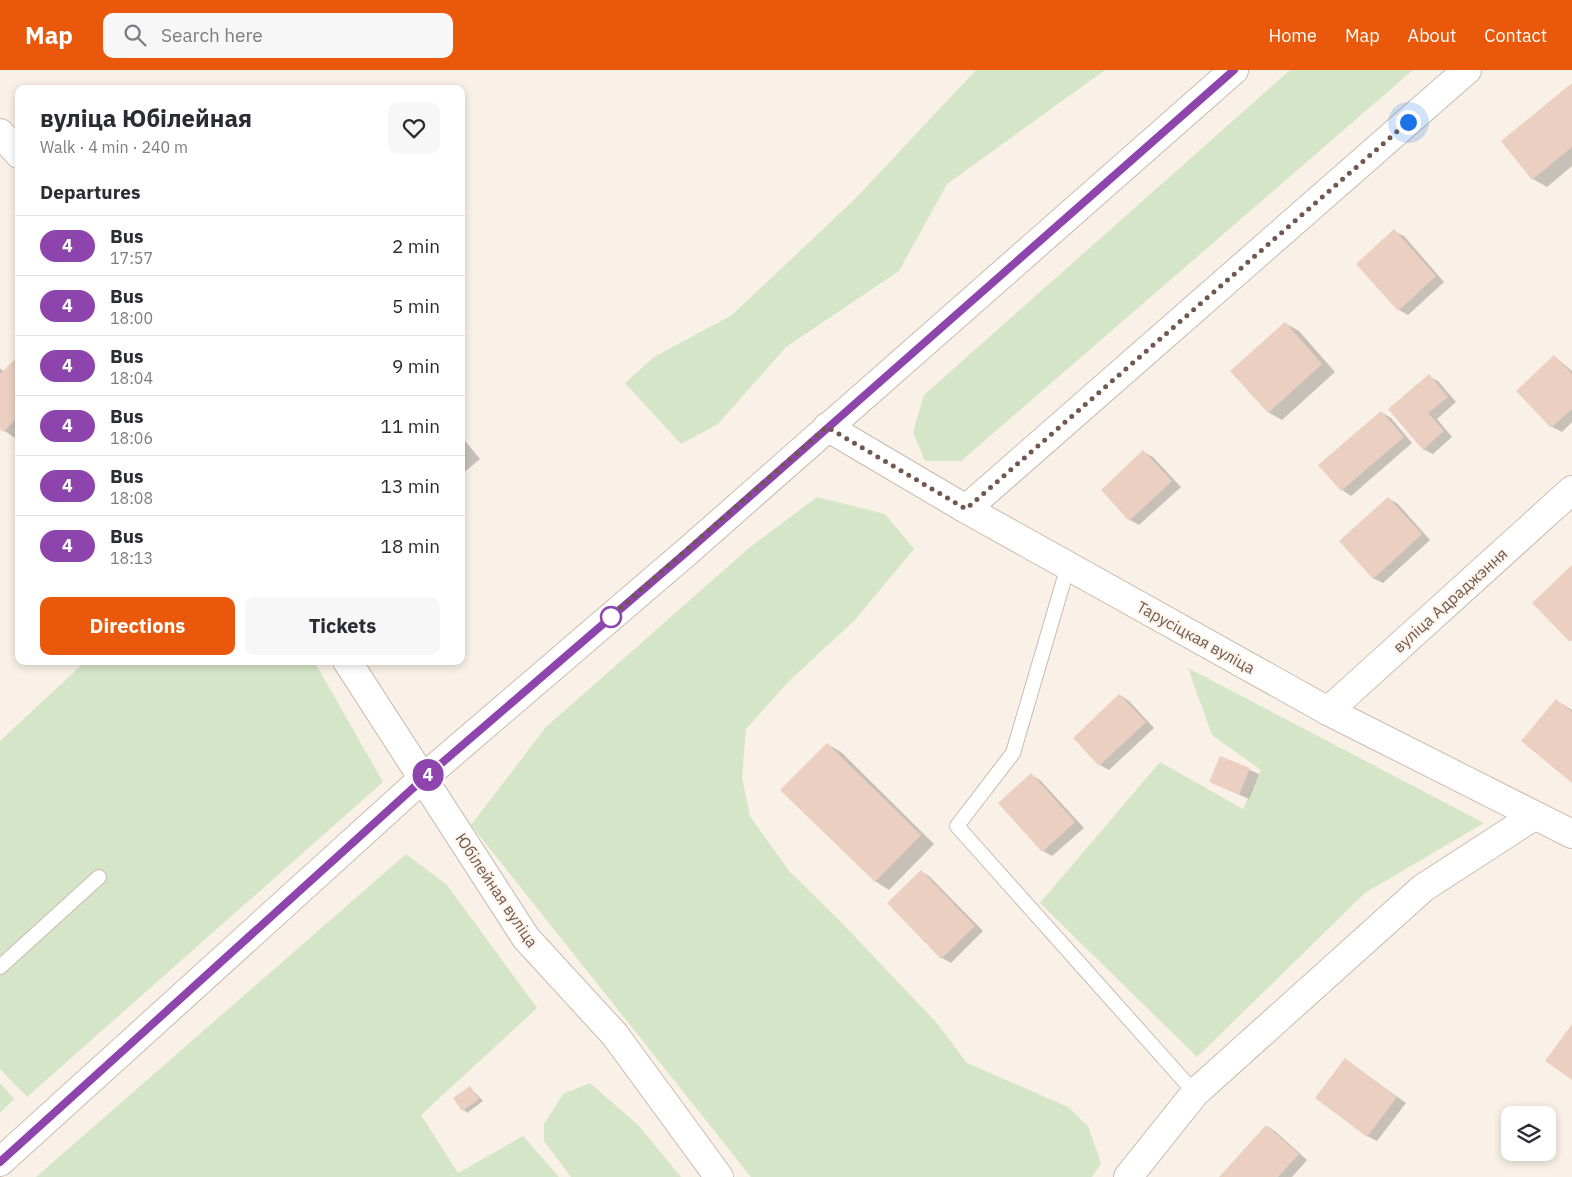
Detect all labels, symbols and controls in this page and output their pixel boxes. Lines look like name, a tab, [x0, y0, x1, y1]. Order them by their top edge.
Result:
search box	[103, 13, 453, 58]
text: Map	[25, 19, 73, 51]
icon: search	[121, 21, 149, 49]
text: Search here	[161, 23, 263, 47]
text: Home	[1269, 24, 1317, 47]
text: Map	[1345, 24, 1380, 47]
text: About	[1408, 24, 1456, 47]
text: Contact	[1484, 24, 1547, 47]
text: вуліца Юбілейная	[40, 102, 252, 134]
button: heart	[388, 102, 440, 154]
your location	[1396, 110, 1421, 135]
text: Walk · 4 min · 240 m	[40, 137, 188, 157]
text: Departures	[40, 180, 140, 204]
text: Bus	[110, 224, 144, 248]
text: 4	[62, 234, 73, 257]
text: 2 min	[392, 234, 440, 258]
text: 17:57	[110, 248, 153, 268]
text: Bus	[110, 284, 144, 308]
text: 4	[62, 294, 73, 317]
text: 5 min	[392, 294, 440, 318]
text: 18:00	[110, 308, 153, 328]
text: Bus	[110, 344, 144, 368]
text: 4	[62, 354, 73, 377]
text: 9 min	[392, 354, 440, 378]
text: 18:04	[110, 368, 153, 388]
text: Bus	[110, 404, 144, 428]
text: 4	[62, 414, 73, 437]
text: 11 min	[381, 414, 440, 438]
text: 18:06	[110, 428, 153, 448]
text: Bus	[110, 464, 144, 488]
text: 4	[62, 474, 73, 497]
text: 13 min	[381, 474, 440, 498]
text: 18:08	[110, 488, 153, 508]
text: Bus	[110, 524, 144, 548]
text: 4	[62, 534, 73, 557]
text: 18 min	[381, 534, 440, 558]
street label: вуліца Адраджэння	[1389, 543, 1511, 657]
text: 18:13	[110, 548, 153, 568]
street label: Тарусіцкая вуліца	[1133, 596, 1259, 678]
button: Directions	[40, 597, 235, 655]
button: Tickets	[245, 597, 440, 655]
unlabelled marker	[600, 606, 622, 628]
line badge: 4	[412, 759, 444, 791]
text: 4	[423, 763, 433, 786]
street label: Юбілейная вуліца	[451, 829, 543, 951]
map controls	[1501, 1106, 1556, 1161]
button: layers	[1501, 1106, 1556, 1161]

